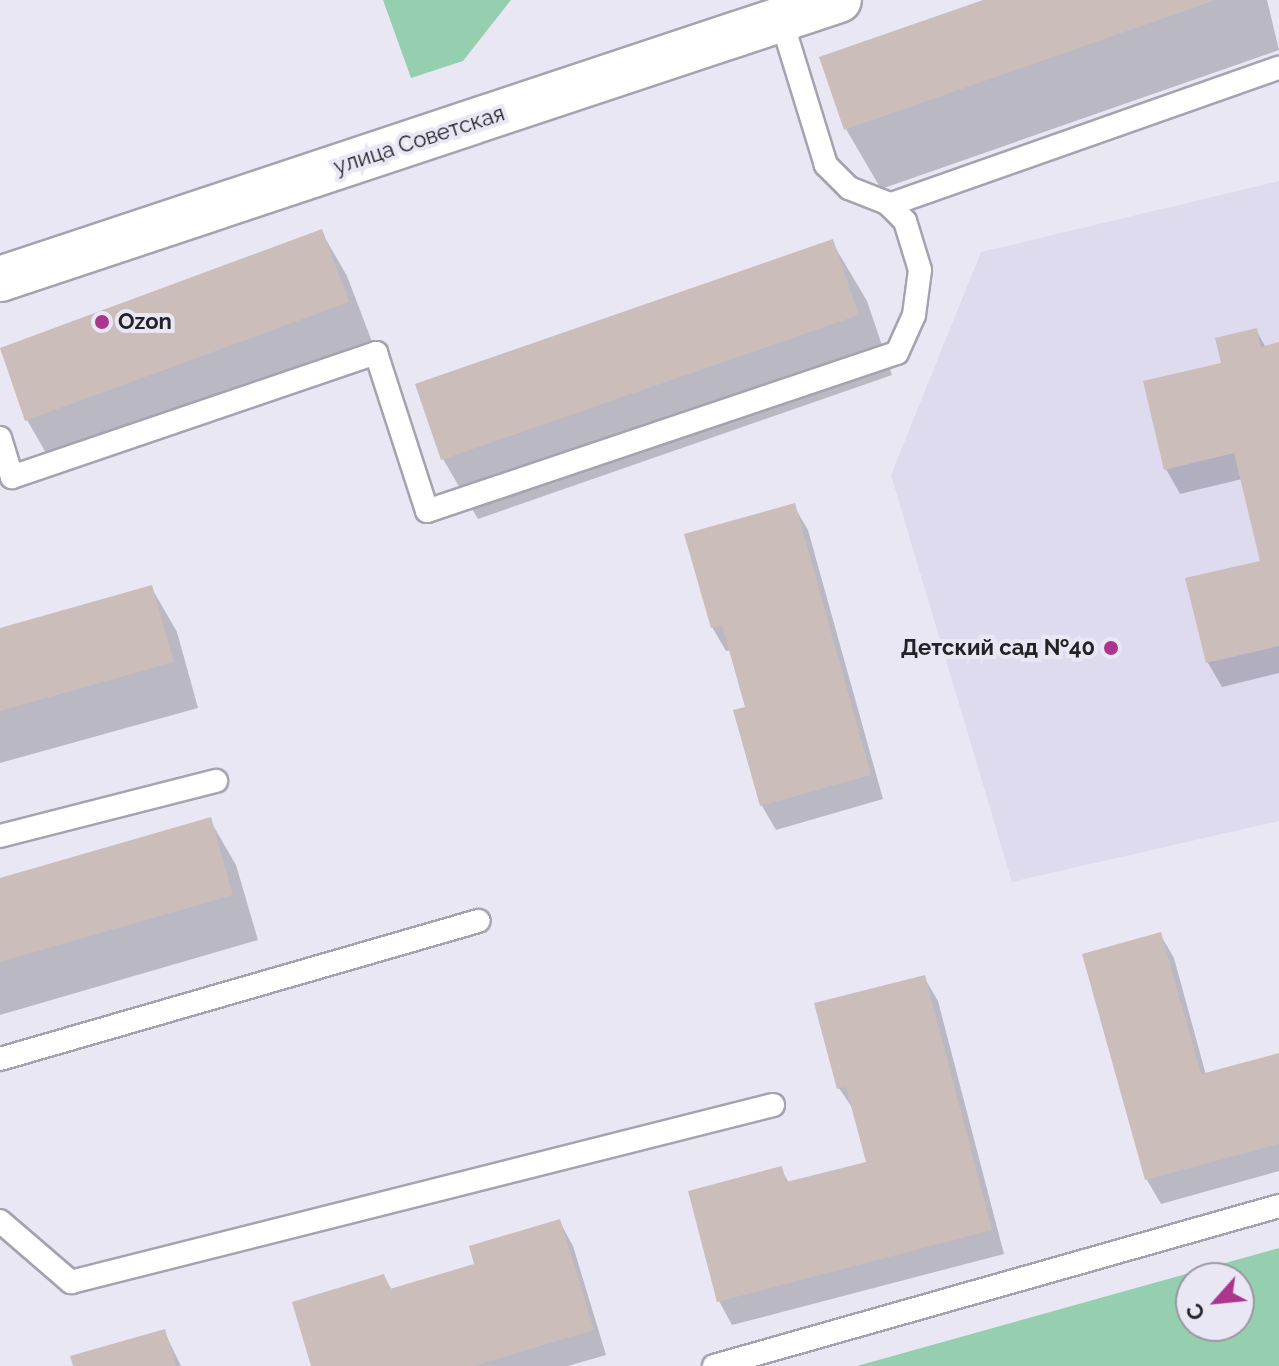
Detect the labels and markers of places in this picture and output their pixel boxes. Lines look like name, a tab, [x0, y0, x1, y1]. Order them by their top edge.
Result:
place label: Ozon	[118, 309, 172, 335]
marker: Ozon	[93, 313, 111, 331]
place label: Детский сад №40	[901, 635, 1095, 661]
marker: Детский сад №40	[1102, 639, 1120, 657]

